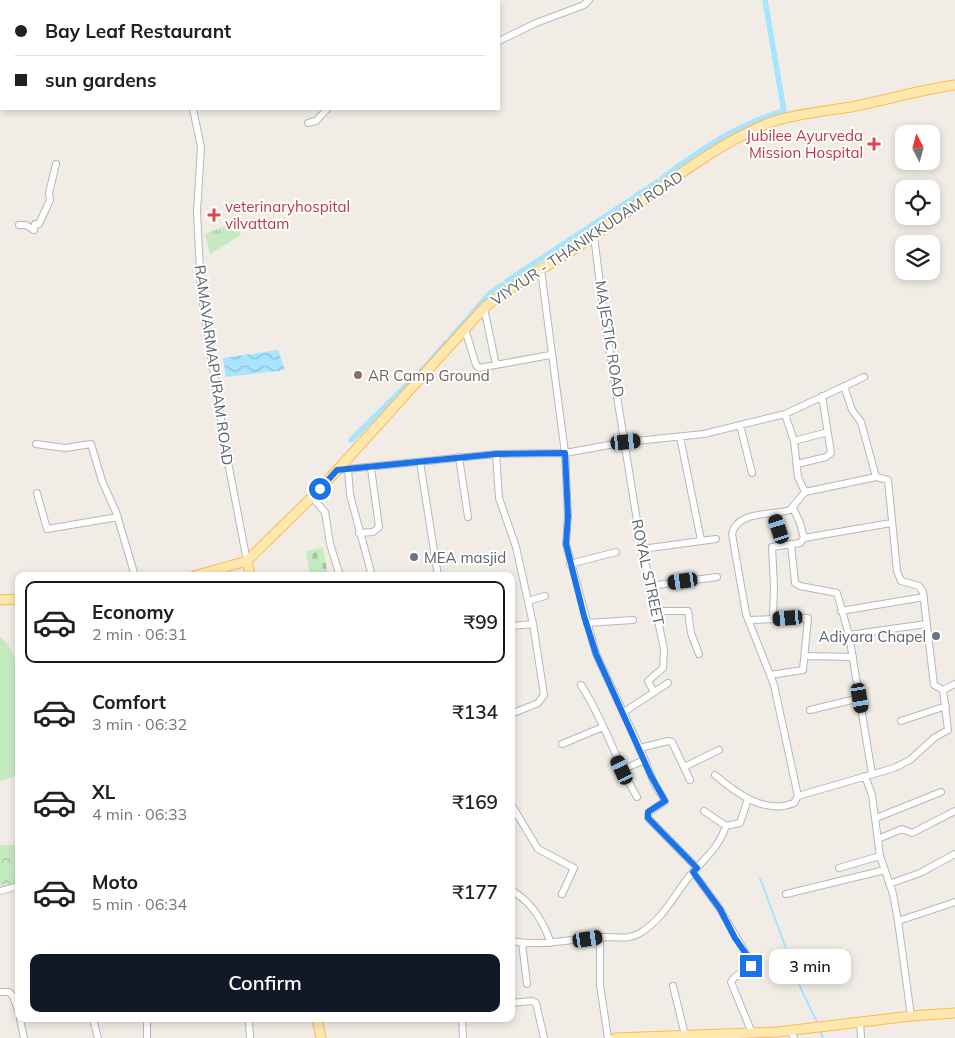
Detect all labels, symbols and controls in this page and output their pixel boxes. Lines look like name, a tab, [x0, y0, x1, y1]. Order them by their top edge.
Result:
text: Bay Leaf Restaurant	[45, 19, 231, 43]
text: sun gardens	[45, 68, 157, 92]
north arrow	[895, 125, 940, 170]
map controls	[895, 125, 940, 280]
place label: Jubilee Ayurveda Mission Hospital	[746, 126, 863, 162]
marker: Jubilee Ayurveda Mission Hospital	[867, 137, 881, 151]
street label: VIYYUR - THANIKKUDAM ROAD	[487, 167, 687, 309]
button: locate	[895, 180, 940, 225]
place label: veterinaryhospital vilvattam	[225, 197, 350, 233]
marker: veterinaryhospital vilvattam	[207, 208, 221, 222]
button: layers	[895, 235, 940, 280]
street label: RAMAVARMAPURAM ROAD	[191, 264, 237, 466]
street label: MAJESTIC ROAD	[591, 279, 629, 399]
place label: AR Camp Ground	[368, 366, 490, 385]
marker: AR Camp Ground	[352, 369, 364, 381]
car	[610, 433, 641, 451]
route start	[309, 478, 331, 500]
car	[767, 512, 790, 546]
street label: ROYAL STREET	[628, 517, 668, 627]
place label: MEA masjid	[424, 548, 506, 567]
marker: MEA masjid	[408, 551, 420, 563]
car	[667, 571, 698, 591]
icon: car	[32, 600, 77, 645]
text: Economy	[92, 600, 174, 624]
car	[772, 609, 803, 627]
text: ₹99	[464, 610, 498, 634]
text: 2 min · 06:31	[92, 624, 187, 644]
place label: Adiyara Chapel	[819, 627, 926, 646]
marker: Adiyara Chapel	[930, 630, 942, 642]
car	[850, 682, 869, 714]
icon: car	[32, 690, 77, 735]
text: Comfort	[92, 690, 166, 714]
text: ₹134	[452, 700, 498, 724]
text: 3 min · 06:32	[92, 714, 187, 734]
car	[608, 753, 635, 787]
icon: car	[32, 780, 77, 825]
text: XL	[92, 780, 115, 804]
text: ₹169	[452, 790, 498, 814]
text: 4 min · 06:33	[92, 804, 187, 824]
icon: car	[32, 870, 77, 915]
text: Moto	[92, 870, 138, 894]
text: ₹177	[452, 880, 498, 904]
text: 5 min · 06:34	[92, 894, 187, 914]
car	[572, 929, 603, 949]
callout: 3 min	[768, 948, 851, 984]
button: Confirm	[30, 954, 500, 1012]
route end	[740, 955, 762, 977]
text: 3 min	[789, 956, 831, 976]

